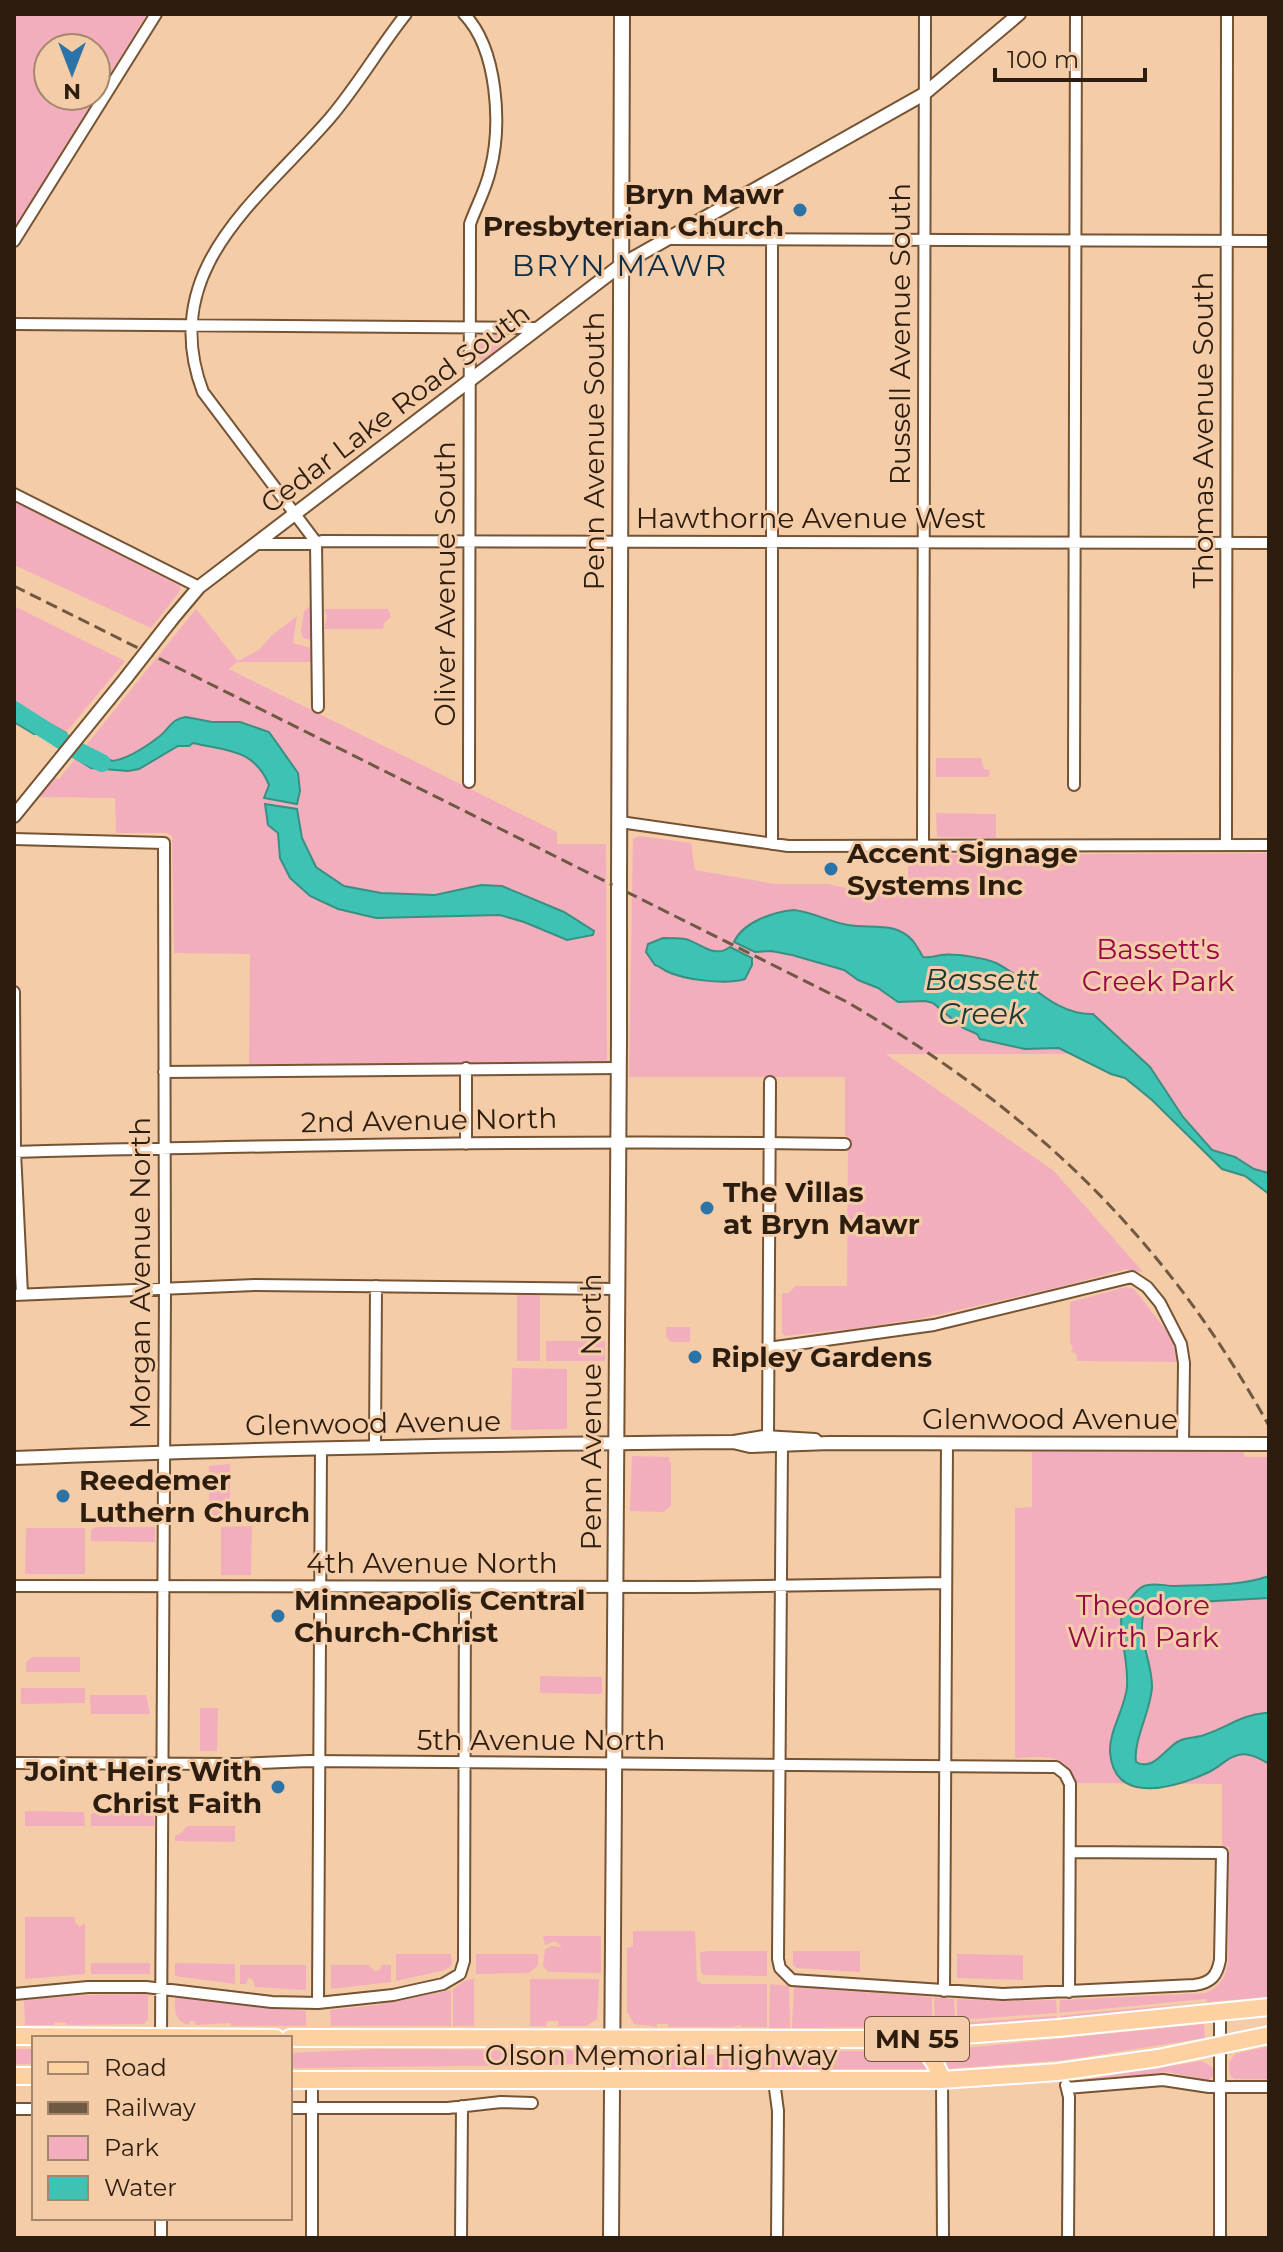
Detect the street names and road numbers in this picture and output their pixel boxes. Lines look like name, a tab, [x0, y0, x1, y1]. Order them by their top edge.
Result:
street label: Russell Avenue South	[883, 183, 917, 485]
street label: Thomas Avenue South	[1186, 272, 1220, 588]
street label: Cedar Lake Road South	[254, 296, 536, 520]
street label: Penn Avenue South	[577, 312, 611, 590]
street label: Oliver Avenue South	[428, 441, 462, 727]
street label: Hawthorne Avenue West	[636, 501, 986, 535]
street label: 2nd Avenue North	[301, 1101, 557, 1139]
street label: Morgan Avenue North	[123, 1117, 157, 1429]
street label: Penn Avenue North	[574, 1273, 608, 1551]
street label: Glenwood Avenue	[922, 1402, 1178, 1436]
street label: Glenwood Avenue	[245, 1404, 501, 1442]
street label: 4th Avenue North	[306, 1546, 558, 1580]
street label: 5th Avenue North	[417, 1723, 665, 1757]
road number: MN 55	[865, 2017, 969, 2061]
street label: Olson Memorial Highway	[485, 2038, 838, 2072]

